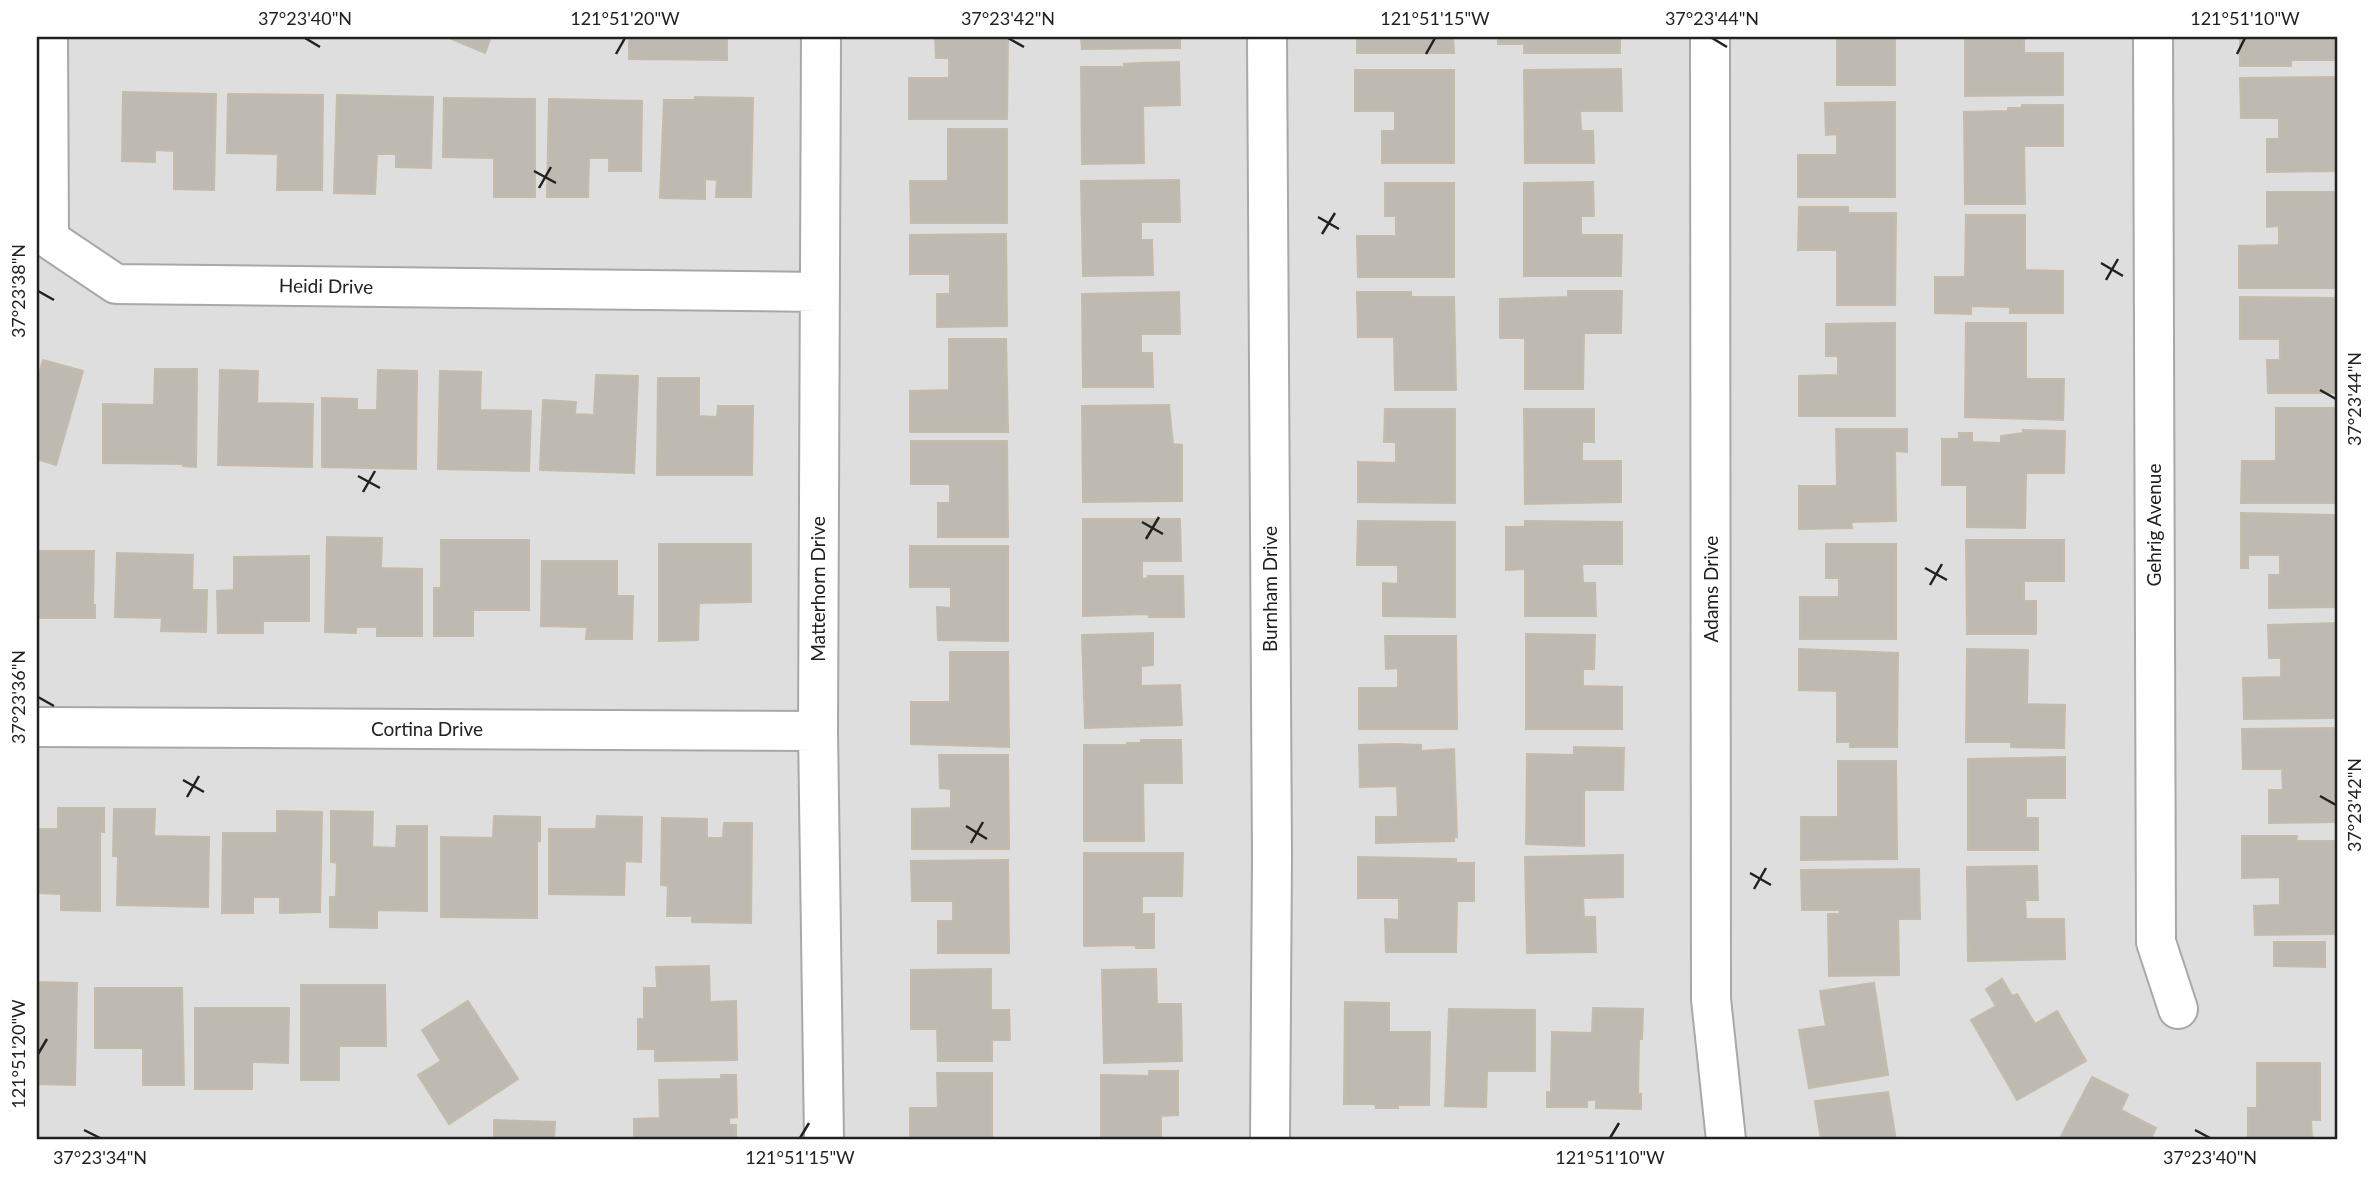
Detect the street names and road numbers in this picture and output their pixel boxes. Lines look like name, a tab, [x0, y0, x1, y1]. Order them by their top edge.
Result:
street label: Heidi Drive	[279, 273, 373, 298]
street label: Gehrig Avenue	[2142, 464, 2165, 586]
street label: Matterhorn Drive	[806, 516, 829, 662]
street label: Burnham Drive	[1258, 526, 1281, 652]
street label: Adams Drive	[1699, 536, 1722, 642]
street label: Cortina Drive	[371, 717, 483, 740]

